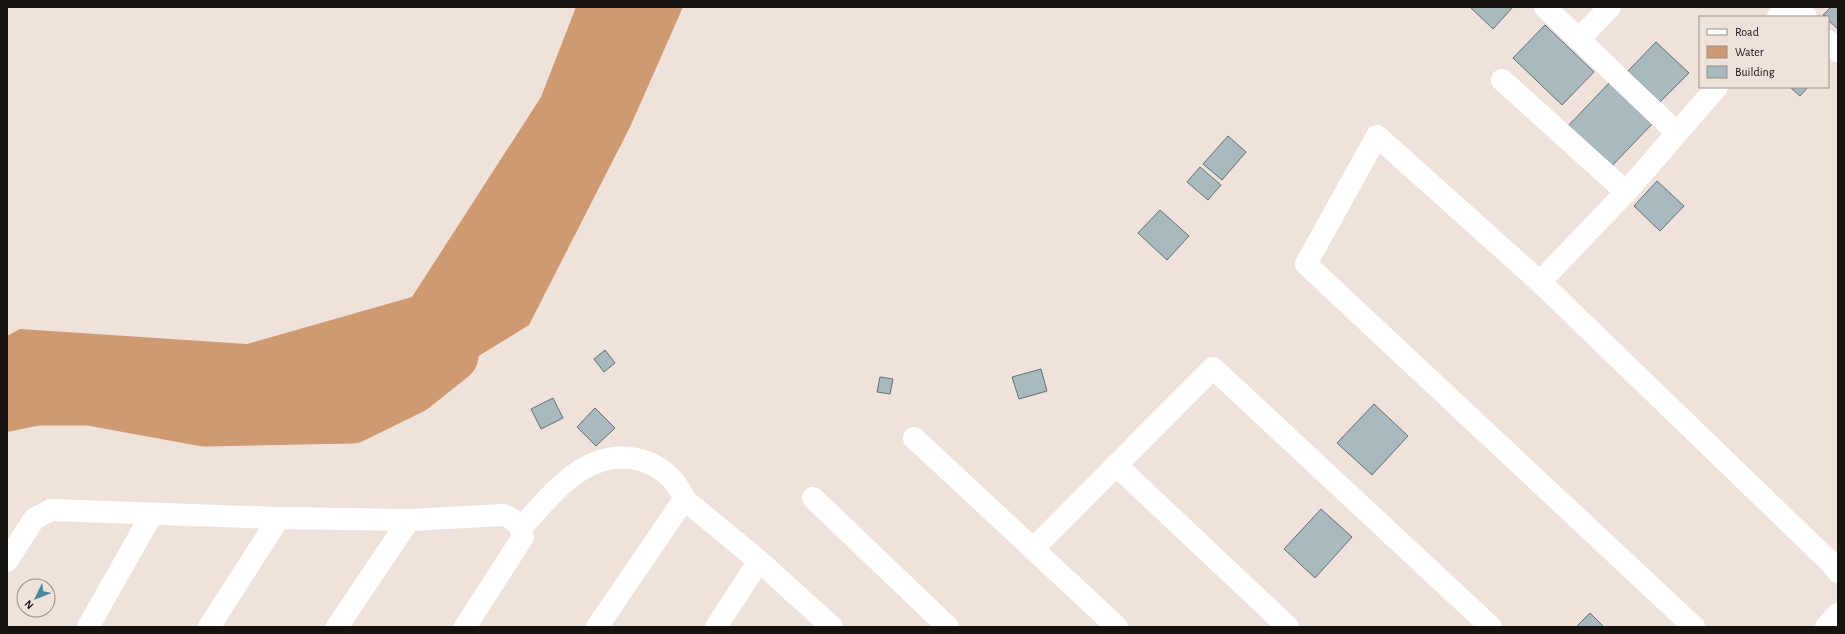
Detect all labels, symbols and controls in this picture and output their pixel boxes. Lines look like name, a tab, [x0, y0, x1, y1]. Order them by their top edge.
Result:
legend	[1699, 16, 1829, 88]
text: Road	[1735, 26, 1759, 38]
text: Water	[1735, 46, 1764, 58]
text: Building	[1735, 66, 1775, 78]
north arrow	[16, 578, 56, 618]
text: N	[22, 598, 36, 611]

